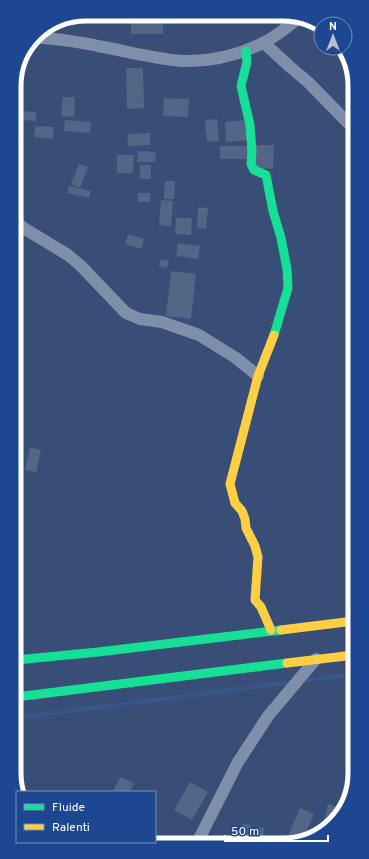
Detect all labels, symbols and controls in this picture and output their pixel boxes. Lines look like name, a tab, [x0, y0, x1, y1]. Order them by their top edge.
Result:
north arrow	[313, 16, 353, 56]
text: N	[329, 20, 337, 34]
legend	[16, 791, 156, 843]
text: Fluide	[52, 800, 85, 816]
scale bar	[225, 817, 328, 843]
text: Ralenti	[52, 820, 90, 836]
text: 50 m	[231, 824, 259, 840]

